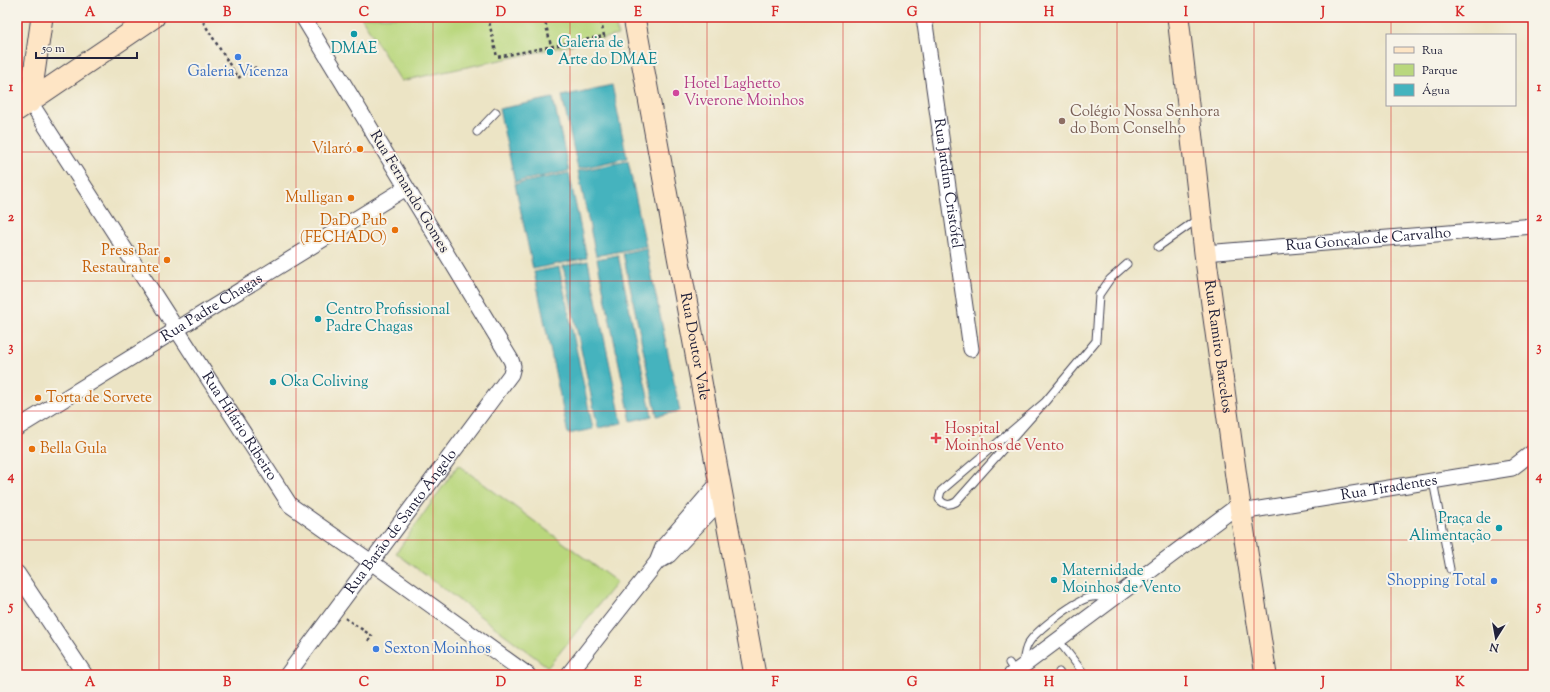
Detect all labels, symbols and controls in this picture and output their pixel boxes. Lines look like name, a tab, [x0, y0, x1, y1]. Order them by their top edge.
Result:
text: A	[85, 4, 96, 22]
text: B	[223, 4, 232, 22]
text: C	[359, 4, 369, 22]
text: D	[496, 4, 506, 22]
text: E	[634, 4, 642, 22]
text: F	[771, 4, 779, 22]
text: G	[907, 4, 918, 22]
text: H	[1044, 4, 1055, 22]
text: I	[1184, 4, 1189, 22]
text: J	[1320, 4, 1325, 22]
text: K	[1455, 4, 1465, 22]
marker: DMAE	[349, 29, 359, 39]
place label: Galeria de Arte do DMAE	[558, 33, 657, 71]
scale bar	[36, 34, 137, 60]
legend	[1386, 34, 1516, 106]
place label: DMAE	[331, 39, 377, 60]
text: 50 m	[41, 40, 65, 58]
text: Rua	[1422, 42, 1443, 60]
marker: Galeria de Arte do DMAE	[545, 47, 555, 57]
marker: Galeria Vicenza	[233, 52, 243, 62]
place label: Galeria Vicenza	[188, 62, 288, 83]
text: Parque	[1422, 62, 1458, 80]
place label: Hotel Laghetto Viverone Moinhos	[684, 74, 804, 112]
text: 1	[9, 79, 14, 97]
text: 1	[1537, 79, 1542, 97]
text: Água	[1422, 82, 1450, 100]
marker: Hotel Laghetto Viverone Moinhos	[671, 88, 681, 98]
place label: Colégio Nossa Senhora do Bom Conselho	[1070, 102, 1220, 140]
marker: Colégio Nossa Senhora do Bom Conselho	[1057, 116, 1067, 126]
street label: Rua Jardim Cristófel	[928, 117, 967, 250]
street label: Rua Fernando Gomes	[364, 127, 454, 257]
place label: Vilaró	[312, 139, 352, 160]
marker: Vilaró	[355, 144, 365, 154]
place label: Mulligan	[285, 188, 343, 209]
marker: Mulligan	[346, 193, 356, 203]
text: 2	[8, 209, 15, 227]
text: 2	[1536, 209, 1543, 227]
place label: DaDo Pub (FECHADO)	[300, 211, 387, 249]
street label: Rua Gonçalo de Carvalho	[1285, 222, 1452, 257]
marker: DaDo Pub (FECHADO)	[390, 225, 400, 235]
place label: Press Bar Restaurante	[82, 241, 159, 279]
marker: Press Bar Restaurante	[162, 255, 172, 265]
street label: Rua Padre Chagas	[157, 268, 267, 347]
street label: Rua Ramiro Barcelos	[1198, 279, 1238, 415]
street label: Rua Doutor Vale	[674, 291, 715, 402]
place label: Centro Profissional Padre Chagas	[326, 300, 450, 338]
marker: Centro Profissional Padre Chagas	[313, 314, 323, 324]
text: 3	[8, 339, 14, 357]
text: 3	[1536, 339, 1542, 357]
street label: Rua Hilário Ribeiro	[196, 368, 282, 485]
place label: Oka Coliving	[281, 372, 368, 393]
marker: Oka Coliving	[268, 377, 278, 387]
place label: Torta de Sorvete	[46, 388, 152, 409]
marker: Torta de Sorvete	[33, 393, 43, 403]
place label: Hospital Moinhos de Vento	[945, 419, 1064, 457]
marker: Hospital Moinhos de Vento	[930, 432, 942, 444]
place label: Bella Gula	[40, 439, 107, 460]
marker: Bella Gula	[27, 444, 37, 454]
street label: Rua Barão de Santo Ângelo	[340, 445, 462, 599]
text: 4	[7, 468, 15, 486]
text: 4	[1535, 468, 1543, 486]
street label: Rua Tiradentes	[1339, 470, 1439, 506]
place label: Praça de Alimentação	[1409, 509, 1491, 547]
marker: Praça de Alimentação	[1494, 523, 1504, 533]
place label: Maternidade Moinhos de Vento	[1062, 561, 1181, 599]
place label: Shopping Total	[1387, 571, 1486, 592]
marker: Maternidade Moinhos de Vento	[1049, 575, 1059, 585]
marker: Shopping Total	[1489, 576, 1499, 586]
text: 5	[8, 598, 14, 616]
text: 5	[1536, 598, 1542, 616]
north arrow	[1476, 618, 1516, 658]
text: N	[1488, 638, 1501, 656]
place label: Sexton Moinhos	[384, 639, 491, 660]
marker: Sexton Moinhos	[371, 644, 381, 654]
text: A	[85, 674, 96, 692]
text: B	[223, 674, 232, 692]
text: C	[359, 674, 369, 692]
text: D	[496, 674, 506, 692]
text: E	[634, 674, 642, 692]
text: F	[771, 674, 779, 692]
text: G	[907, 674, 918, 692]
text: H	[1044, 674, 1055, 692]
text: I	[1184, 674, 1189, 692]
text: J	[1320, 674, 1325, 692]
text: K	[1455, 674, 1465, 692]

